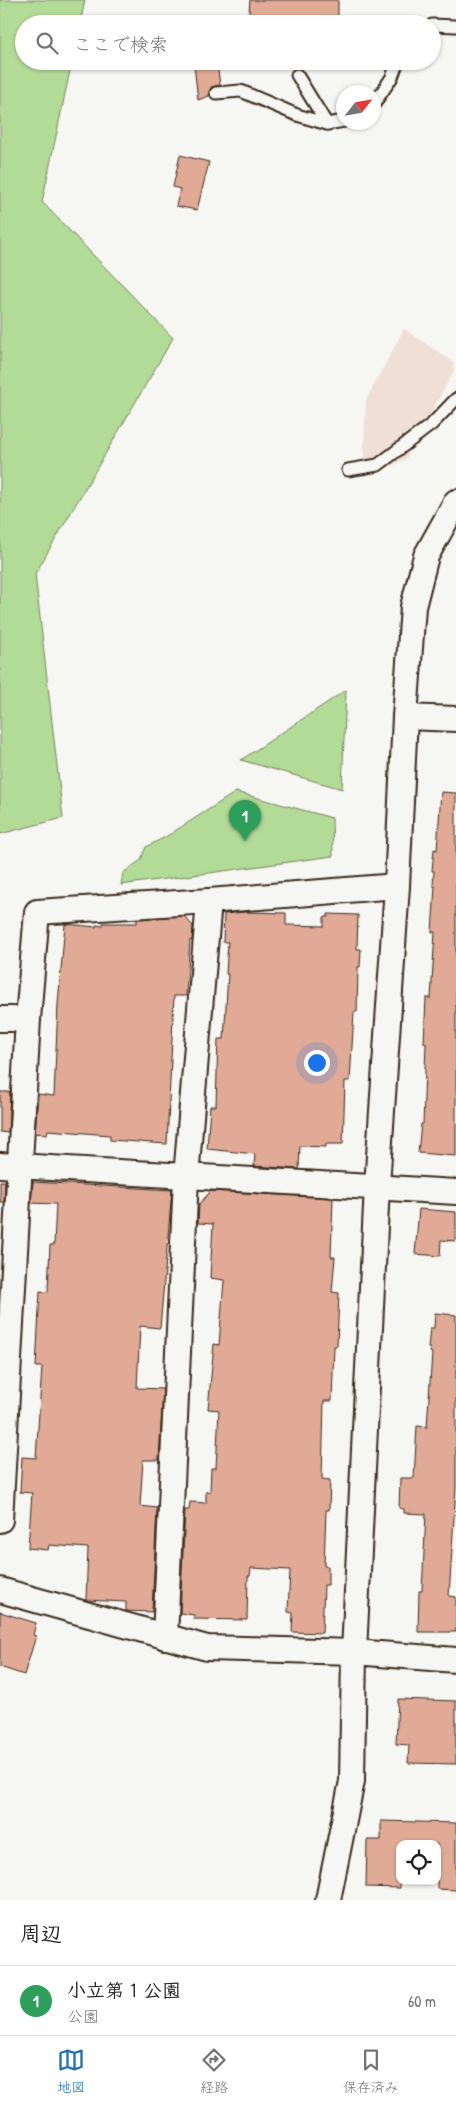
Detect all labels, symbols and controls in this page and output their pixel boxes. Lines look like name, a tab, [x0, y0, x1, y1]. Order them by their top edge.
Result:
search box	[15, 15, 441, 70]
icon: search	[33, 29, 61, 57]
text: ここで検索	[73, 31, 168, 57]
north arrow	[336, 85, 381, 130]
pin: 1	[229, 800, 261, 841]
your location	[304, 1050, 330, 1076]
map controls	[396, 1840, 441, 1885]
button: locate	[396, 1840, 441, 1885]
text: 周辺	[20, 1919, 62, 1948]
text: 小立第１公園	[67, 1977, 181, 2003]
text: 1	[33, 1990, 39, 2012]
text: 60 m	[408, 1990, 436, 2012]
text: 公園	[67, 2005, 99, 2027]
tab: 地図	[57, 2046, 85, 2096]
tab: 経路	[200, 2046, 228, 2096]
tab: 保存済み	[343, 2046, 399, 2096]

